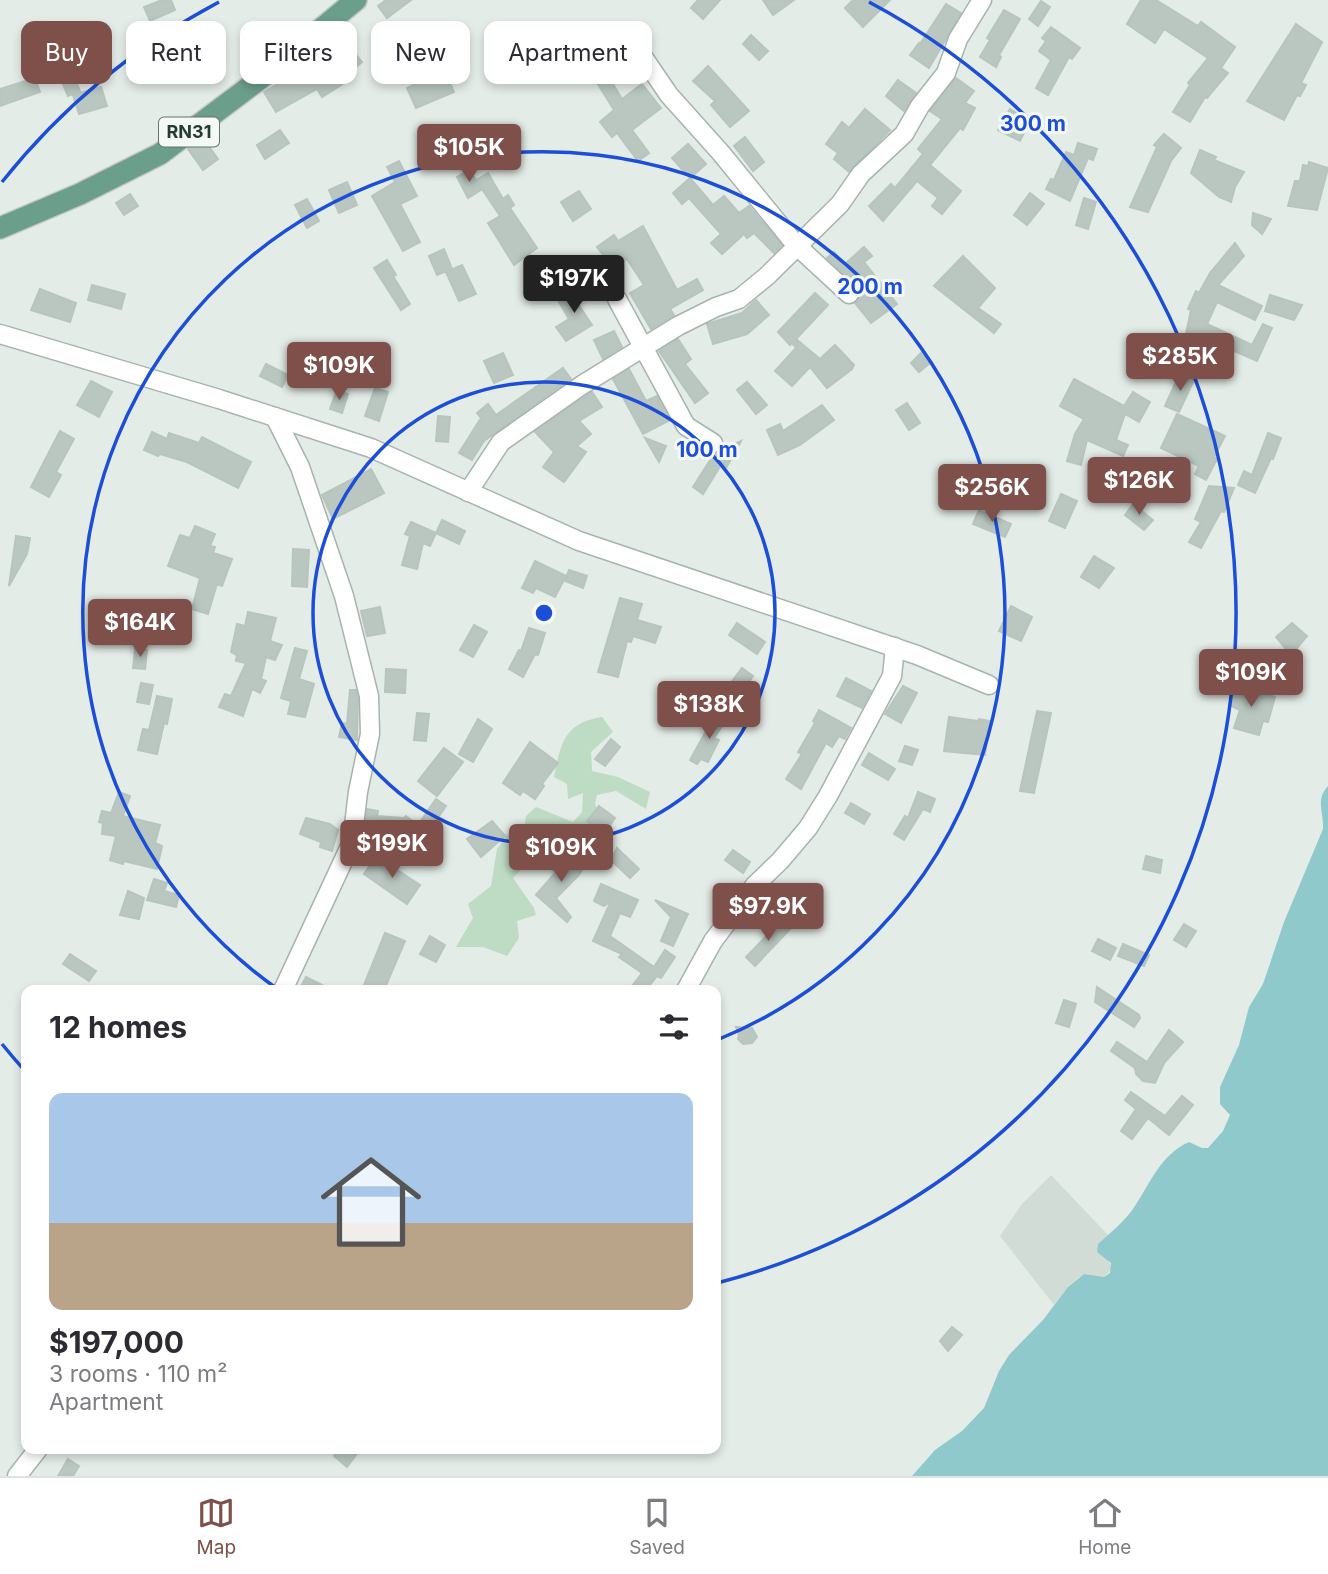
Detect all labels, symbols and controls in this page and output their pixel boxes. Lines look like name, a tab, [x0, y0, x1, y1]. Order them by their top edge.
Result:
chip: Buy	[21, 21, 112, 84]
chip: Rent	[126, 21, 226, 84]
chip: Filters	[240, 21, 357, 84]
chip: New	[371, 21, 470, 84]
chip: Apartment	[484, 21, 652, 84]
text: 300 m	[1000, 111, 1066, 136]
road number: RN31	[159, 118, 219, 146]
pin: $105K	[420, 124, 518, 184]
text: $105K	[433, 133, 505, 161]
pin: $197K	[525, 256, 623, 315]
text: $197K	[539, 264, 609, 292]
text: 200 m	[837, 274, 903, 299]
pin: $285K	[1131, 334, 1229, 393]
pin: $109K	[290, 342, 388, 402]
text: $285K	[1142, 342, 1218, 370]
text: $109K	[303, 351, 375, 379]
text: 100 m	[676, 437, 738, 462]
pin: $126K	[1090, 458, 1188, 517]
pin: $256K	[943, 464, 1041, 524]
text: $126K	[1104, 466, 1174, 494]
text: $256K	[954, 473, 1030, 501]
pin: $164K	[91, 600, 189, 659]
centre of rings	[532, 601, 556, 625]
text: $164K	[104, 608, 176, 636]
pin: $109K	[1202, 650, 1300, 709]
text: $109K	[1215, 658, 1287, 686]
pin: $138K	[660, 682, 758, 741]
text: $138K	[673, 690, 745, 718]
pin: $199K	[343, 820, 441, 880]
pin: $109K	[512, 824, 610, 884]
text: $199K	[356, 829, 428, 857]
text: $109K	[525, 833, 597, 861]
pin: $97.9K	[711, 884, 825, 943]
text: $97.9K	[729, 892, 807, 920]
icon: filters	[655, 1008, 693, 1046]
text: 12 homes	[49, 1009, 187, 1045]
icon: home	[308, 1139, 434, 1265]
text: $197,000	[49, 1324, 184, 1360]
text: 3 rooms · 110 m²	[49, 1360, 227, 1388]
text: Apartment	[49, 1388, 163, 1416]
tab: Map	[197, 1494, 236, 1559]
tab: Saved	[629, 1494, 685, 1559]
tab: Home	[1078, 1494, 1131, 1559]

